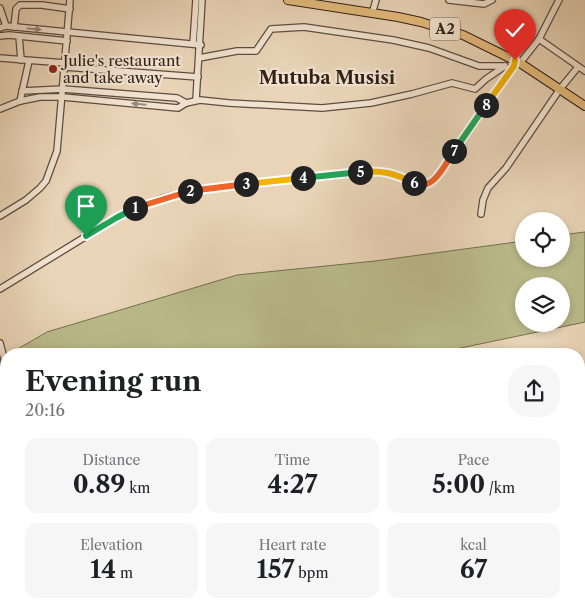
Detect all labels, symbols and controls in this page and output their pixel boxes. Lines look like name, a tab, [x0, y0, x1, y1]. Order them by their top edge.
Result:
pin	[494, 9, 536, 60]
icon: check	[501, 16, 529, 44]
road number: A2	[430, 18, 460, 40]
one-way arrow	[26, 25, 42, 33]
place label: Julie's restaurant and take away	[61, 51, 181, 87]
marker: Julie's restaurant and take away	[47, 63, 59, 75]
district label: Mutuba Musisi	[259, 67, 396, 89]
pin: 8	[474, 92, 498, 118]
text: 8	[482, 96, 491, 114]
one-way arrow	[131, 100, 147, 108]
pin: 7	[442, 138, 466, 164]
text: 7	[451, 142, 458, 160]
pin: 5	[348, 160, 372, 184]
text: 5	[357, 163, 364, 181]
pin: 4	[290, 166, 316, 190]
text: 4	[299, 169, 308, 187]
pin: 6	[402, 170, 426, 196]
pin: 3	[234, 172, 258, 196]
text: 6	[410, 174, 419, 192]
text: 3	[243, 175, 250, 193]
pin: 2	[178, 178, 202, 204]
text: 2	[186, 182, 195, 200]
pin	[65, 185, 107, 236]
icon: arrive	[72, 192, 100, 220]
pin: 1	[122, 196, 148, 220]
text: 1	[132, 199, 139, 217]
map controls	[515, 212, 570, 332]
button: locate	[515, 212, 570, 267]
button: layers	[515, 277, 570, 332]
text: Evening run	[25, 364, 201, 398]
button: share	[508, 365, 560, 417]
text: 20:16	[25, 400, 65, 420]
text: Distance	[83, 451, 140, 469]
text: Time	[275, 451, 310, 469]
text: Pace	[458, 451, 489, 469]
text: 0.89	[73, 469, 126, 500]
text: 4:27	[267, 469, 318, 500]
text: 5:00	[432, 469, 485, 500]
text: km	[126, 479, 150, 497]
text: /km	[485, 479, 515, 497]
text: Elevation	[80, 536, 143, 554]
text: Heart rate	[259, 536, 326, 554]
text: kcal	[460, 536, 487, 554]
text: 14	[90, 554, 116, 585]
text: 157	[257, 554, 295, 585]
text: 67	[460, 554, 487, 585]
text: m	[116, 564, 133, 582]
text: bpm	[295, 564, 328, 582]

